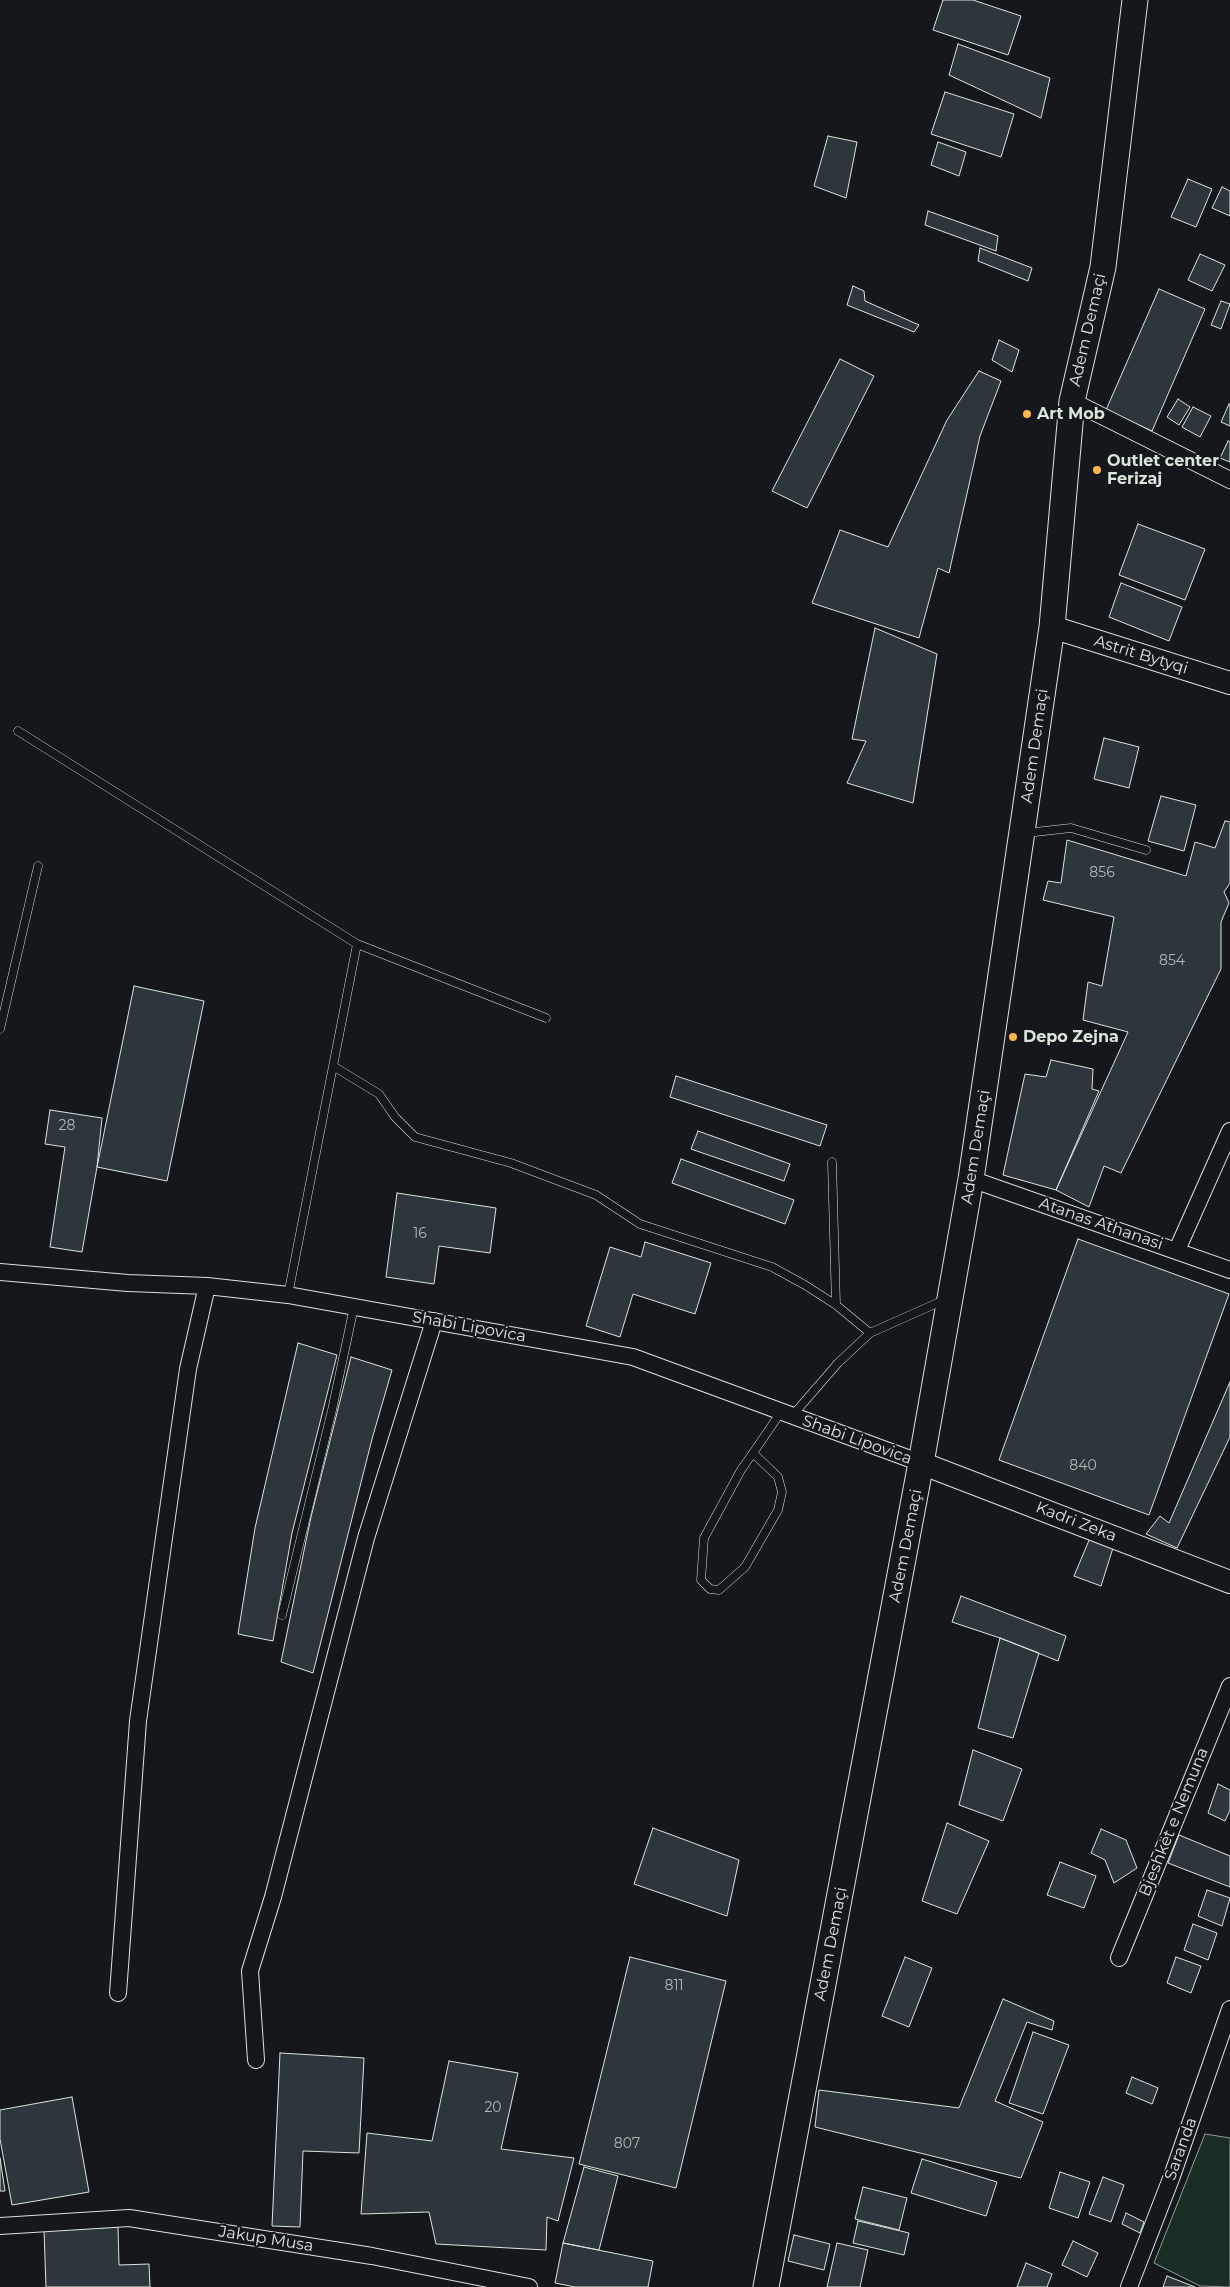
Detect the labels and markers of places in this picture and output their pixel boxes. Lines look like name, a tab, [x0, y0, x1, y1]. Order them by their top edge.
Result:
place label: Art Mob	[1037, 404, 1105, 424]
marker: Art Mob	[1021, 408, 1033, 420]
place label: Outlet center Ferizaj	[1107, 451, 1219, 489]
marker: Outlet center Ferizaj	[1091, 464, 1103, 476]
place label: Depo Zejna	[1023, 1027, 1119, 1047]
marker: Depo Zejna	[1007, 1031, 1019, 1043]

